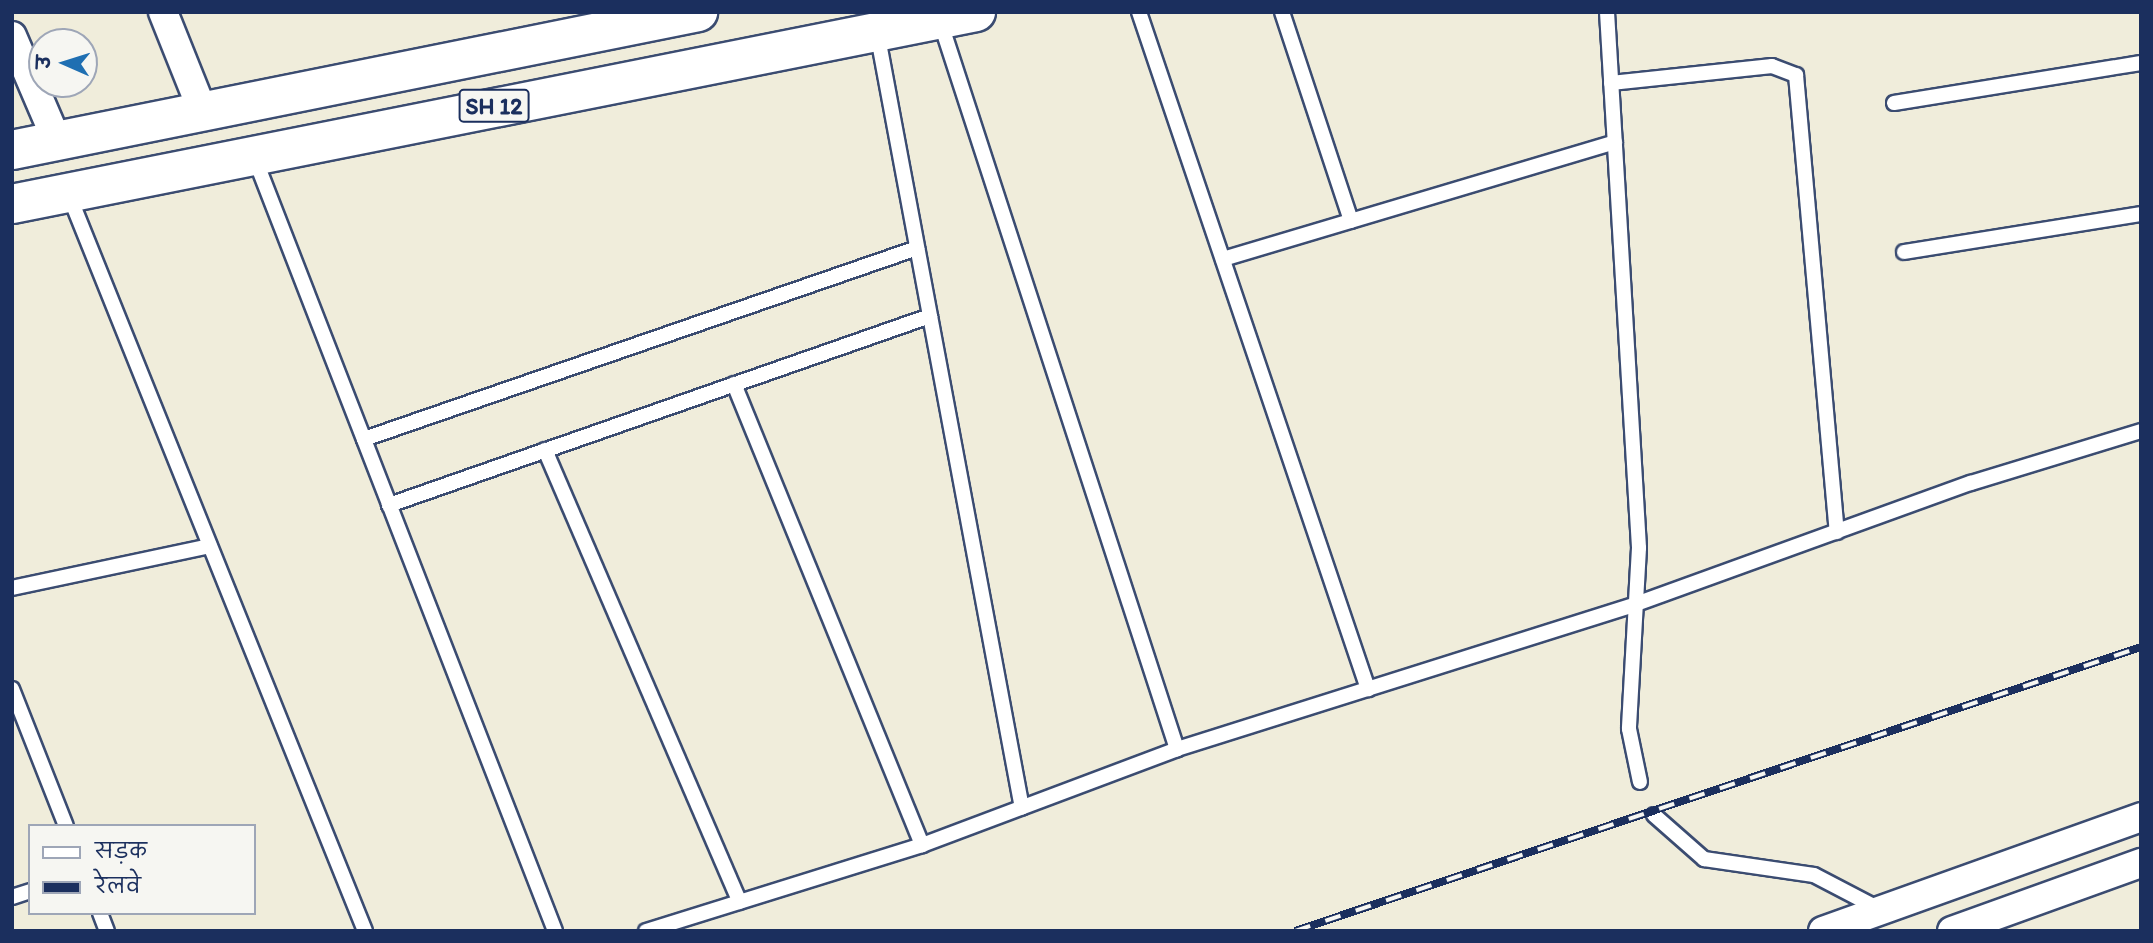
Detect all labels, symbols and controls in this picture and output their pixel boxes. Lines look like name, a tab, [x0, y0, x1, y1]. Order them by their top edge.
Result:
north arrow	[28, 28, 98, 98]
text: उ	[32, 55, 55, 69]
road number: SH 12	[457, 86, 531, 125]
legend	[28, 824, 256, 915]
text: सड़क	[95, 838, 147, 863]
text: रेलवे	[95, 873, 141, 898]

